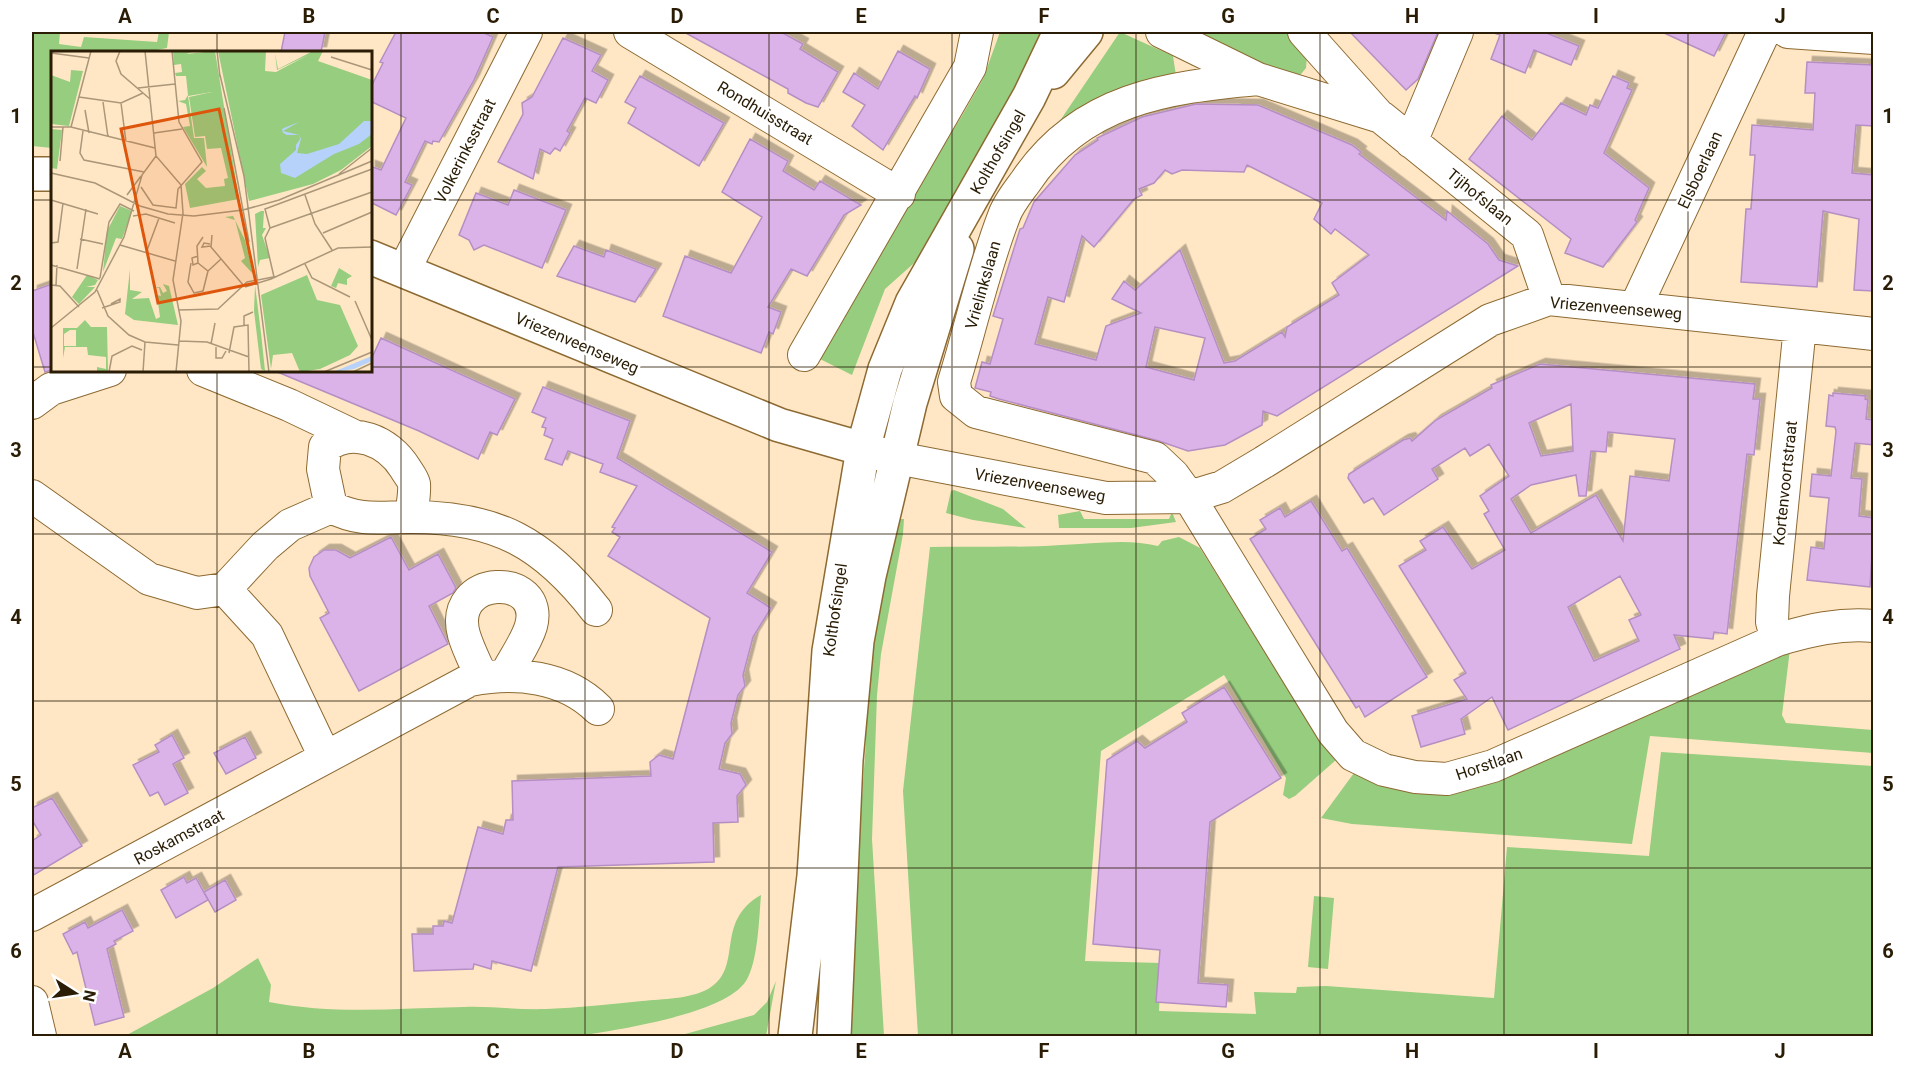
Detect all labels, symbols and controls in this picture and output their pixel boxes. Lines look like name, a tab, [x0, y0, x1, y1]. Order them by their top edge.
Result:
text: A	[118, 4, 132, 28]
text: B	[303, 4, 315, 28]
text: C	[486, 4, 500, 28]
text: D	[671, 4, 684, 28]
text: E	[855, 4, 867, 28]
text: F	[1039, 4, 1050, 28]
text: G	[1221, 4, 1235, 28]
text: H	[1405, 4, 1419, 28]
text: I	[1593, 4, 1599, 28]
text: J	[1774, 4, 1786, 28]
inset map	[51, 51, 372, 372]
street label: Rondhuisstraat	[714, 77, 816, 149]
street label: Volkerinksstraat	[430, 95, 500, 207]
text: 1	[10, 104, 22, 128]
text: 1	[1882, 104, 1894, 128]
street label: Kolthofsingel	[966, 107, 1030, 197]
street label: Elsboerlaan	[1674, 128, 1726, 212]
street label: Tijhofslaan	[1443, 165, 1517, 229]
street label: Vrielinkslaan	[961, 239, 1005, 331]
text: 2	[10, 271, 22, 295]
text: 2	[1882, 271, 1894, 295]
street label: Vriezenveenseweg	[1549, 293, 1683, 323]
street label: Vriezenveenseweg	[512, 308, 642, 378]
street label: Kortenvoortstraat	[1769, 420, 1801, 546]
text: 3	[10, 438, 22, 462]
text: 3	[1882, 438, 1894, 462]
street label: Vriezenveenseweg	[973, 464, 1107, 506]
street label: Kolthofsingel	[819, 562, 851, 658]
text: 4	[10, 605, 22, 629]
text: 4	[1882, 605, 1894, 629]
street label: Horstlaan	[1453, 744, 1525, 784]
text: 5	[10, 772, 22, 796]
text: 5	[1882, 772, 1894, 796]
street label: Roskamstraat	[131, 805, 227, 869]
text: 6	[10, 939, 22, 963]
text: 6	[1882, 939, 1894, 963]
north arrow	[45, 963, 105, 1023]
text: N	[79, 989, 100, 1004]
text: A	[118, 1039, 132, 1063]
text: B	[303, 1039, 315, 1063]
text: C	[486, 1039, 500, 1063]
text: D	[671, 1039, 684, 1063]
text: E	[855, 1039, 867, 1063]
text: F	[1039, 1039, 1050, 1063]
text: G	[1221, 1039, 1235, 1063]
text: H	[1405, 1039, 1419, 1063]
text: I	[1593, 1039, 1599, 1063]
text: J	[1774, 1039, 1786, 1063]

